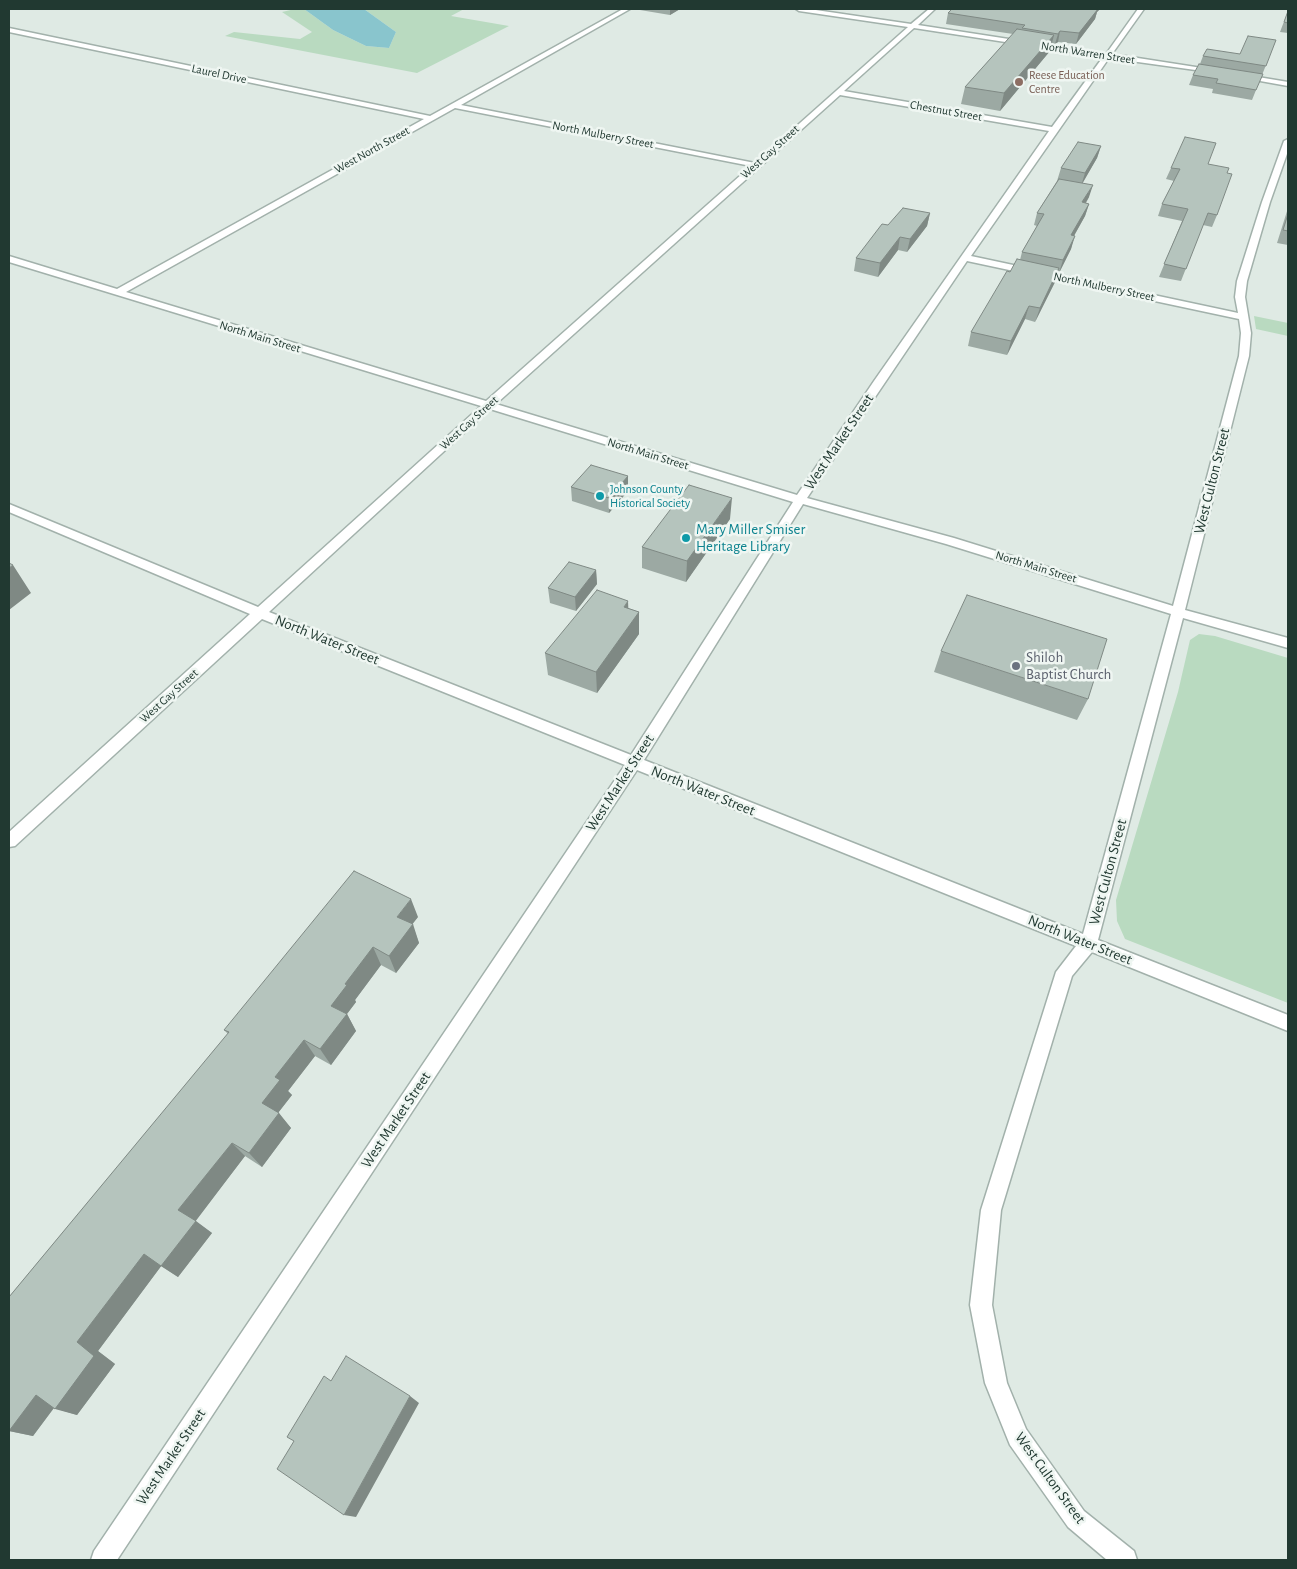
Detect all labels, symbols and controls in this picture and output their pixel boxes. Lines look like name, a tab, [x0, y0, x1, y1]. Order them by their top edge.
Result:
street label: North Warren Street	[1040, 38, 1136, 68]
street label: Laurel Drive	[190, 61, 248, 87]
place label: Reese Education Centre	[1029, 68, 1105, 96]
marker: Reese Education Centre	[1013, 76, 1025, 88]
street label: Chestnut Street	[909, 98, 983, 124]
street label: North Mulberry Street	[551, 118, 655, 152]
street label: West Gay Street	[738, 122, 802, 182]
street label: West North Street	[332, 123, 412, 177]
street label: North Mulberry Street	[1052, 269, 1156, 305]
street label: North Main Street	[218, 318, 302, 356]
street label: West Market Street	[800, 391, 878, 493]
street label: West Gay Street	[437, 393, 501, 453]
street label: West Culton Street	[1190, 426, 1234, 536]
street label: North Main Street	[606, 435, 690, 473]
place label: Johnson County Historical Society	[610, 482, 690, 510]
marker: Johnson County Historical Society	[594, 490, 606, 502]
place label: Mary Miller Smiser Heritage Library	[696, 520, 805, 555]
marker: Mary Miller Smiser Heritage Library	[680, 532, 692, 544]
street label: North Main Street	[994, 548, 1078, 586]
street label: North Water Street	[272, 611, 382, 669]
place label: Shiloh Baptist Church	[1026, 648, 1111, 683]
marker: Shiloh Baptist Church	[1010, 660, 1022, 672]
street label: West Gay Street	[137, 666, 201, 726]
street label: West Market Street	[582, 731, 658, 835]
street label: North Water Street	[648, 762, 758, 820]
street label: West Culton Street	[1085, 817, 1131, 927]
street label: North Water Street	[1025, 911, 1135, 969]
street label: West Market Street	[357, 1069, 435, 1171]
street label: West Market Street	[132, 1406, 210, 1508]
street label: West Culton Street	[1011, 1429, 1089, 1527]

